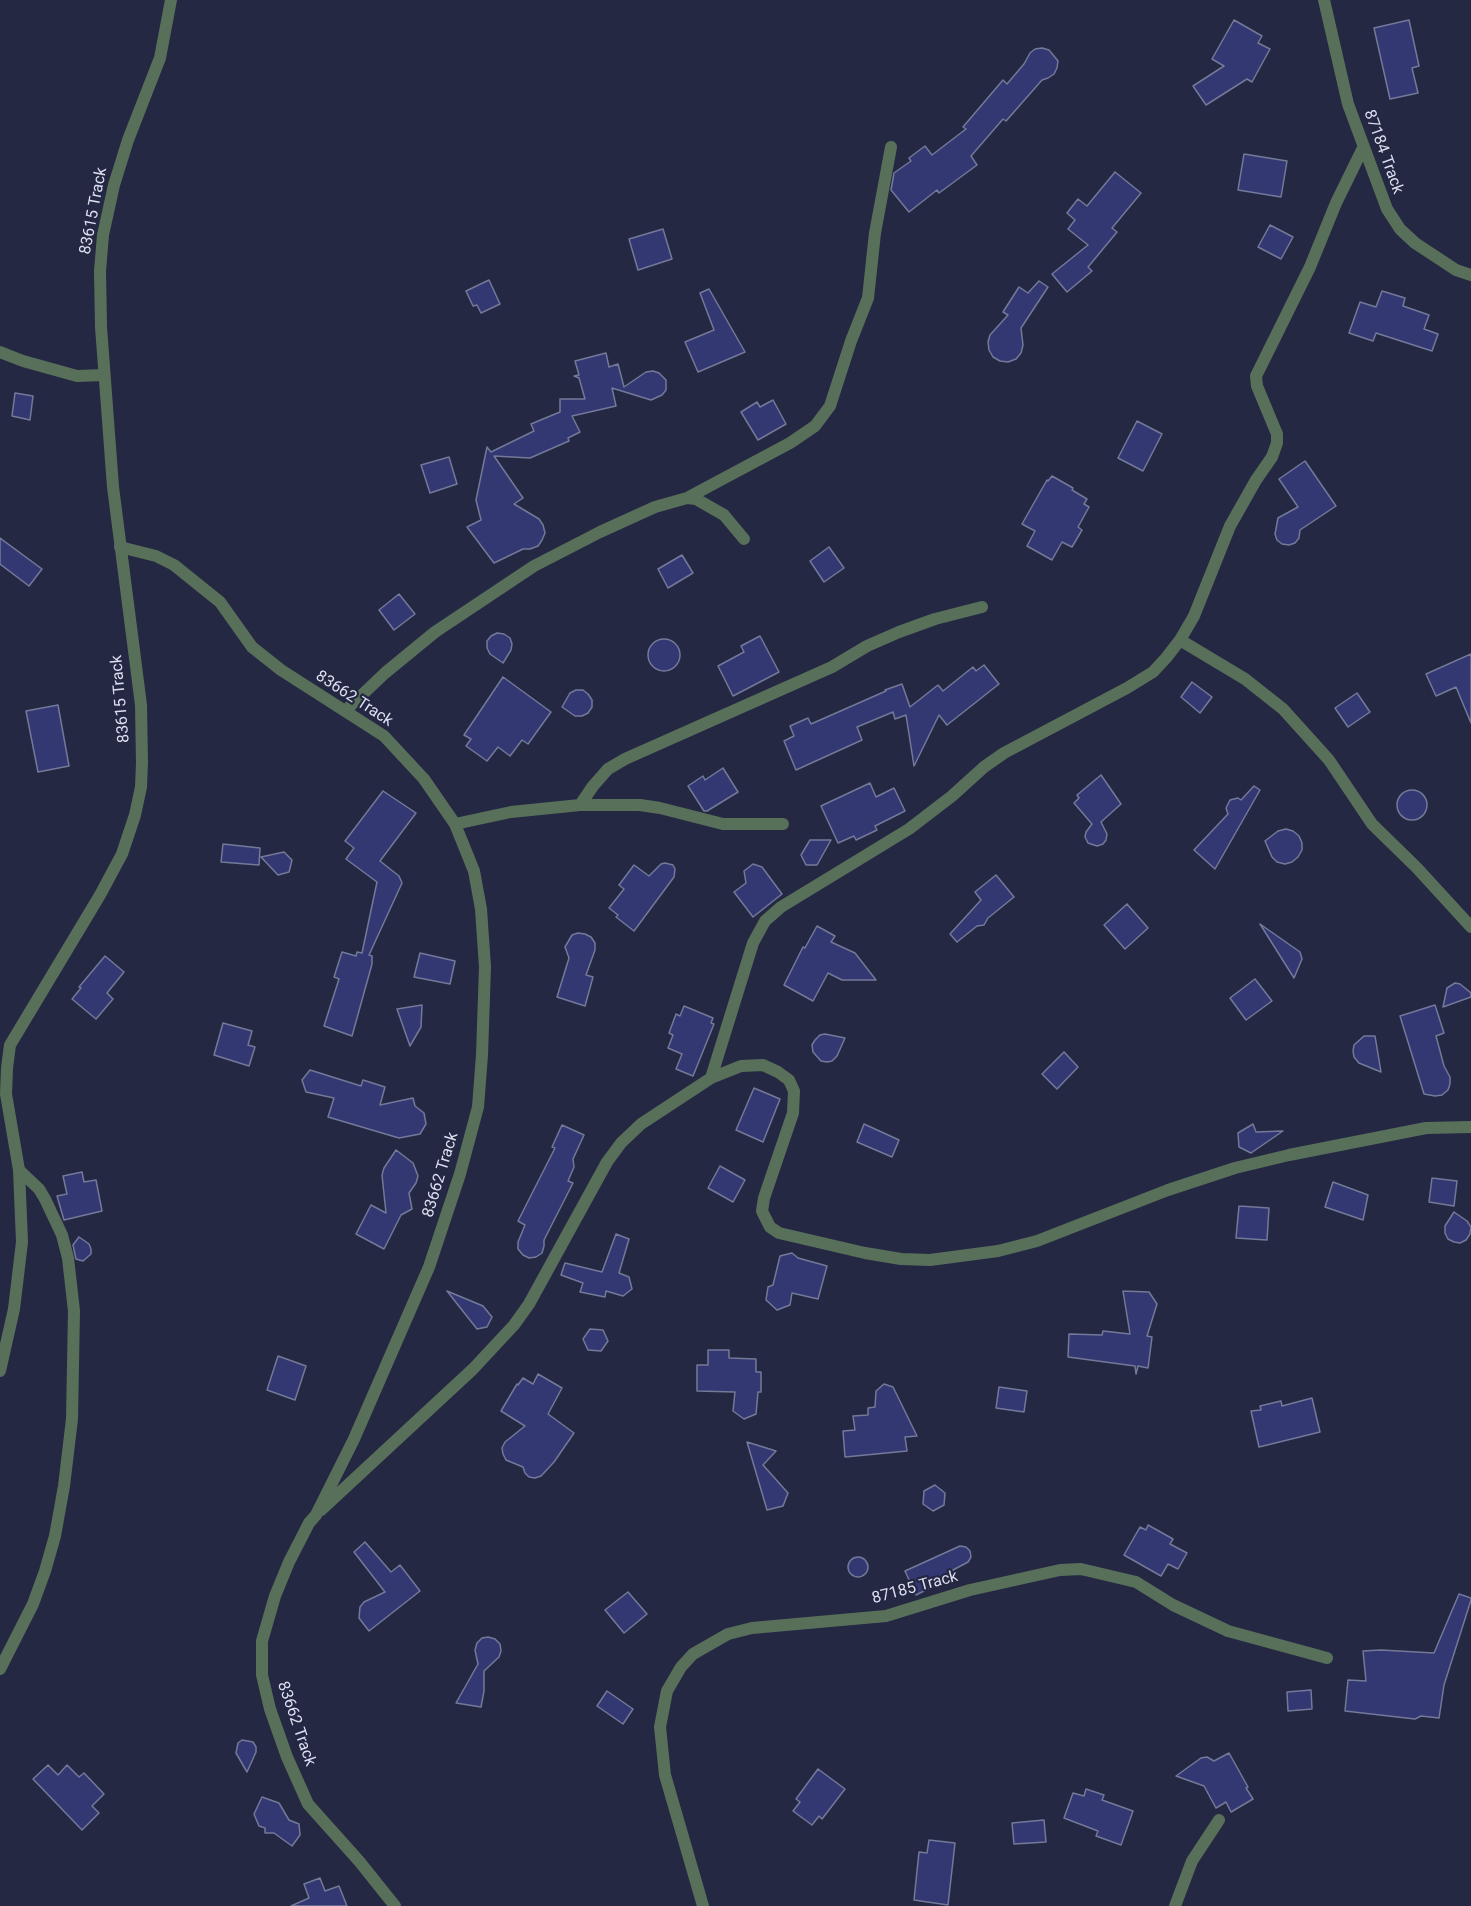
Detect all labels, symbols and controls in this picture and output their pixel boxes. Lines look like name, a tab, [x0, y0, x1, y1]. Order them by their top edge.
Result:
street label: 87184 Track	[1359, 107, 1407, 197]
street label: 83615 Track	[76, 166, 112, 256]
street label: 83615 Track	[108, 654, 134, 744]
street label: 83662 Track	[312, 667, 396, 731]
street label: 83662 Track	[419, 1130, 463, 1220]
street label: 87185 Track	[870, 1567, 960, 1609]
street label: 83662 Track	[273, 1679, 319, 1769]

